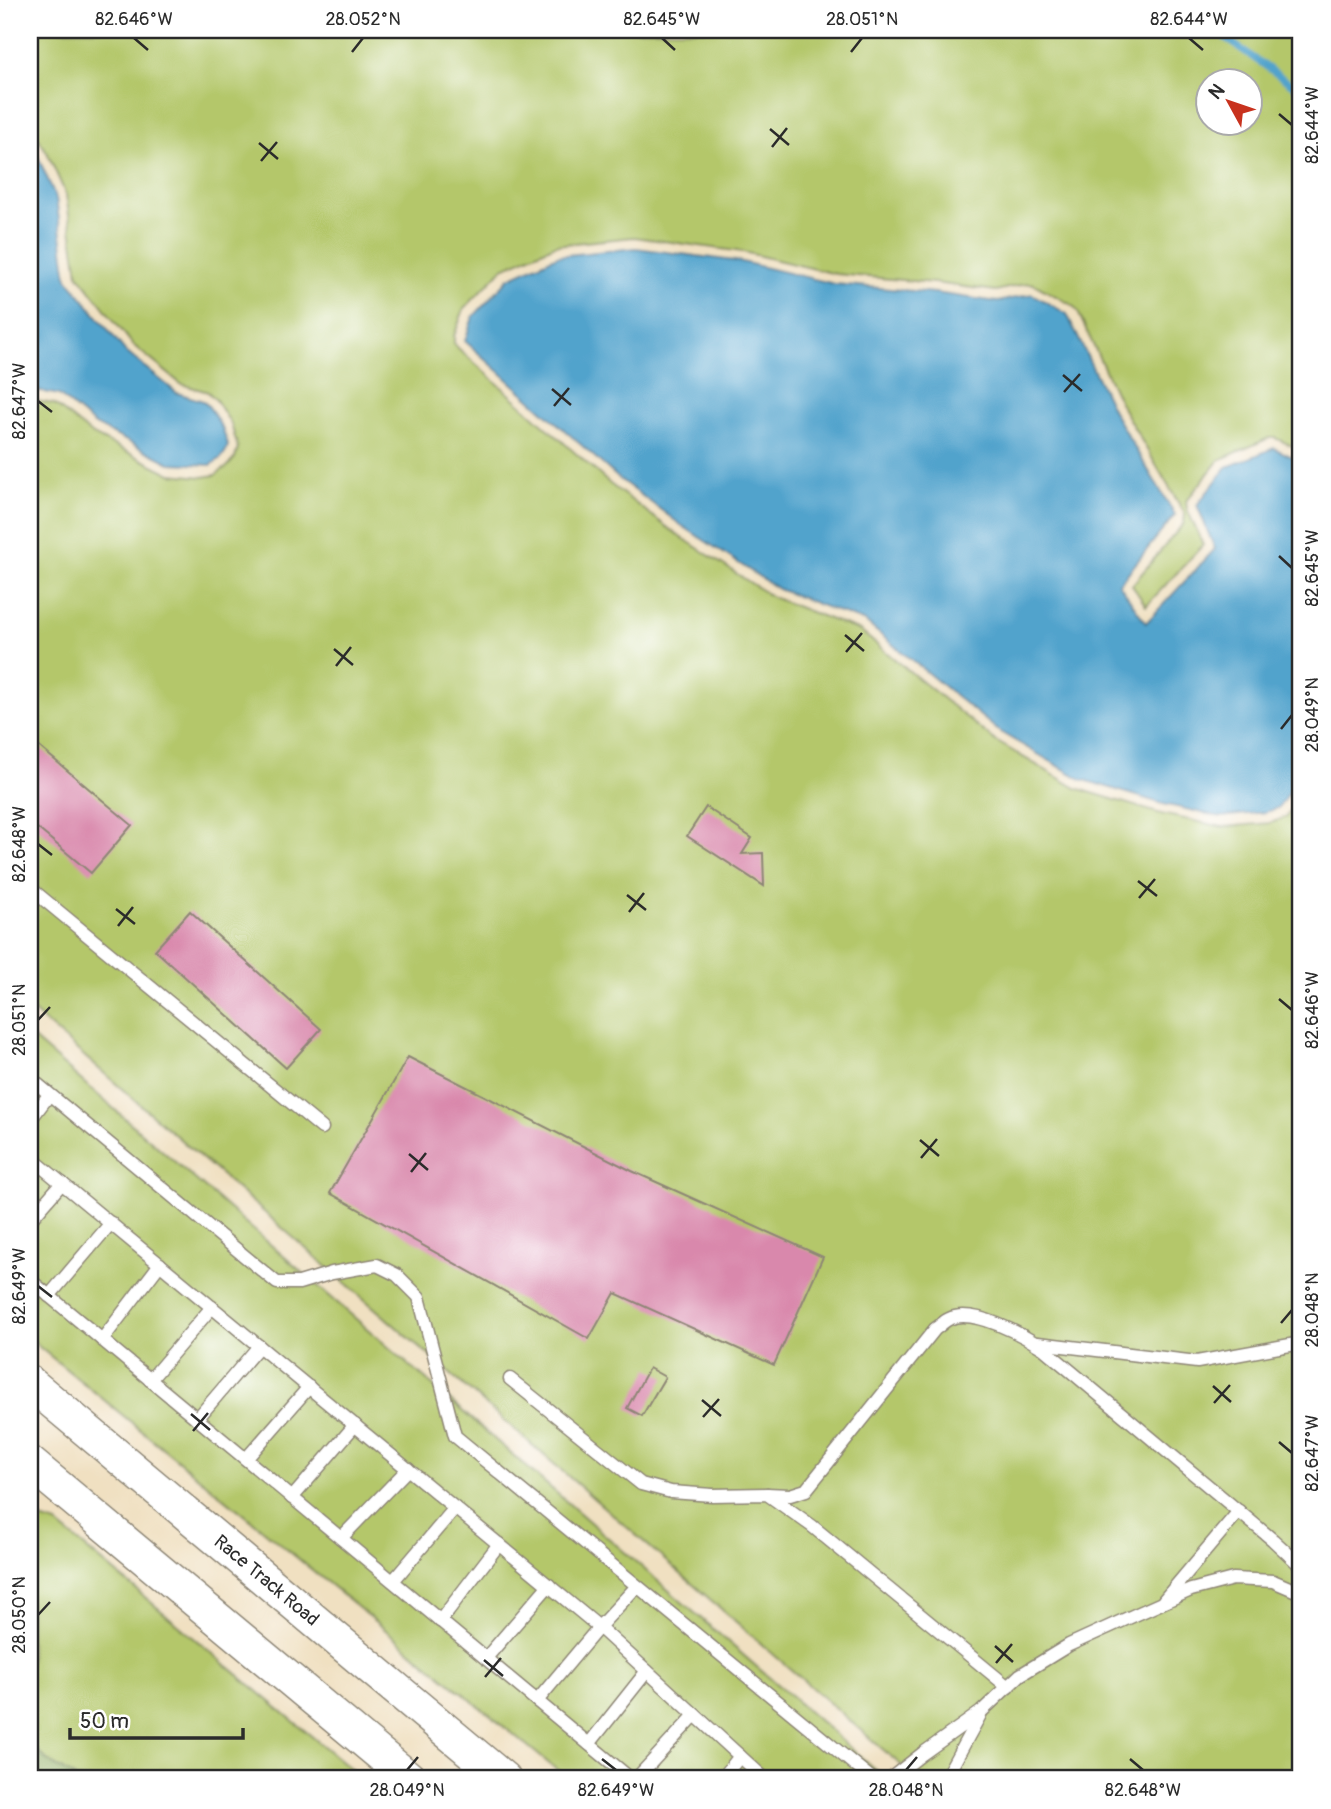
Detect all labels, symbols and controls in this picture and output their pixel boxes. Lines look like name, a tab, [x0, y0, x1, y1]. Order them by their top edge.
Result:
text: 82.646°W	[95, 8, 173, 31]
text: 28.052°N	[325, 8, 401, 31]
text: 82.645°W	[623, 8, 701, 31]
text: 28.051°N	[826, 8, 898, 31]
text: 82.644°W	[1150, 8, 1228, 31]
north arrow	[1194, 66, 1264, 136]
text: N	[1203, 79, 1230, 104]
text: 82.644°W	[1301, 86, 1324, 164]
text: 82.647°W	[8, 363, 31, 439]
text: 82.645°W	[1301, 529, 1324, 607]
text: 28.049°N	[1301, 677, 1324, 753]
text: 82.648°W	[8, 806, 31, 882]
text: 82.646°W	[1301, 971, 1324, 1049]
text: 28.051°N	[8, 984, 31, 1056]
text: 82.649°W	[8, 1248, 31, 1324]
text: 28.048°N	[1301, 1273, 1324, 1347]
text: 82.647°W	[1301, 1415, 1324, 1491]
street label: Race Track Road	[209, 1530, 324, 1631]
text: 28.050°N	[8, 1576, 31, 1654]
scale bar	[70, 1697, 243, 1741]
text: 50 m	[80, 1708, 129, 1735]
text: 28.049°N	[369, 1779, 445, 1802]
text: 82.649°W	[578, 1779, 654, 1802]
text: 28.048°N	[869, 1779, 943, 1802]
text: 82.648°W	[1105, 1779, 1181, 1802]

